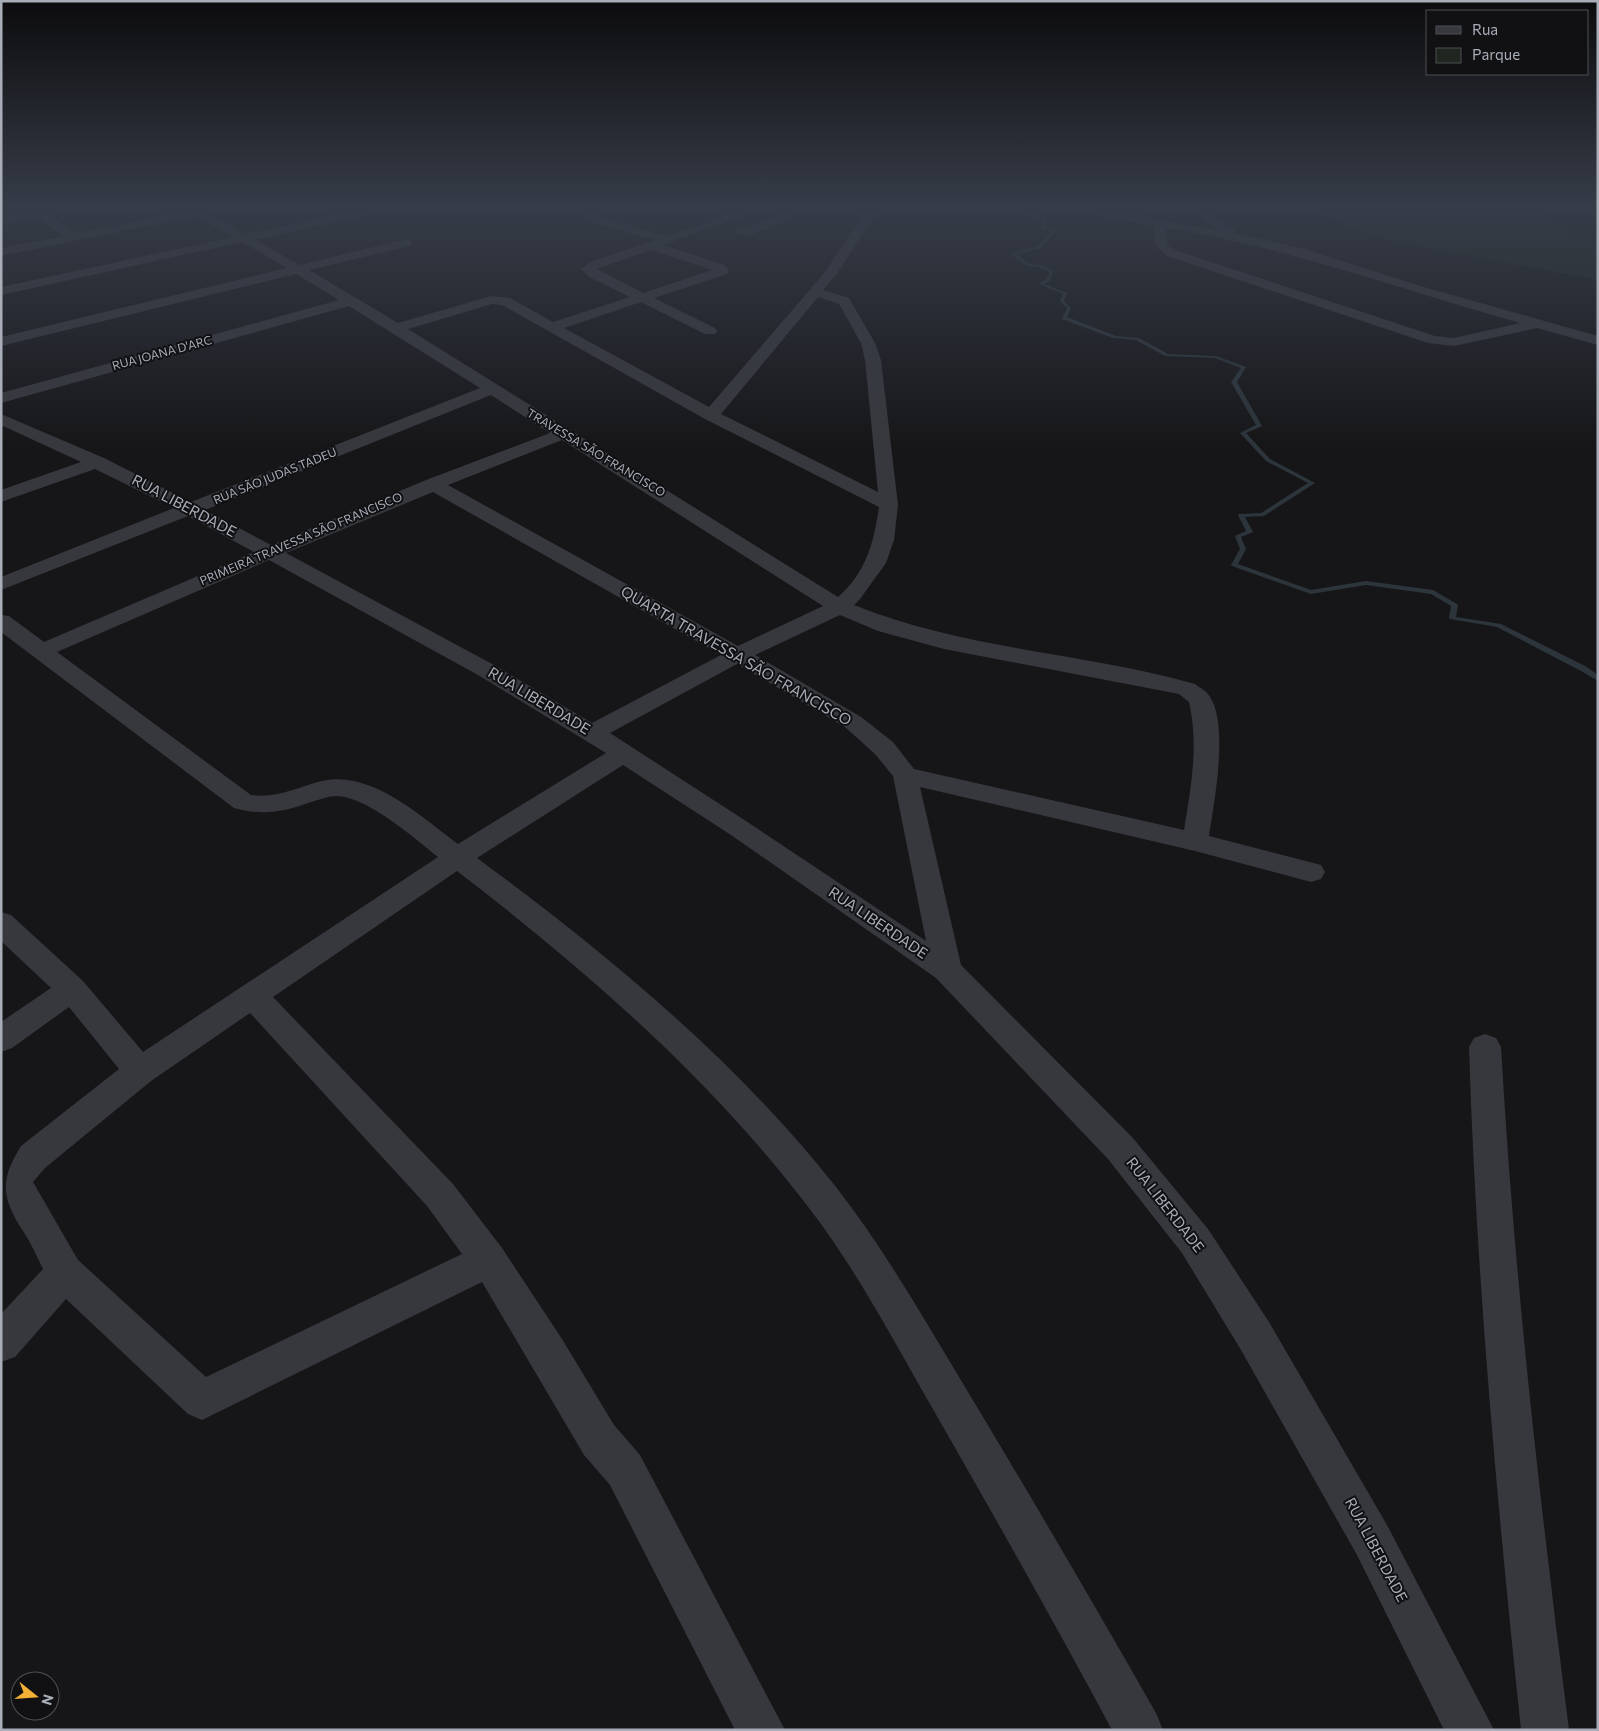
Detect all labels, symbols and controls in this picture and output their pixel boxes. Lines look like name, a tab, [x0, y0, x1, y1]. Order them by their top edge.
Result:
legend	[1426, 10, 1589, 75]
text: Rua	[1472, 20, 1498, 38]
text: Parque	[1472, 45, 1520, 63]
street label: RUA JOANA D'ARC	[110, 332, 213, 373]
street label: TRAVESSA SÃO FRANCISCO	[525, 405, 668, 499]
street label: RUA SÃO JUDAS TADEU	[211, 444, 339, 507]
street label: RUA LIBERDADE	[129, 470, 240, 540]
street label: PRIMEIRA TRAVESSA SÃO FRANCISCO	[197, 489, 404, 587]
street label: QUARTA TRAVESSA SÃO FRANCISCO	[618, 582, 855, 729]
street label: RUA LIBERDADE	[485, 663, 594, 738]
street label: RUA LIBERDADE	[826, 882, 932, 962]
street label: RUA LIBERDADE	[1123, 1153, 1209, 1256]
street label: RUA LIBERDADE	[1342, 1494, 1412, 1605]
north arrow	[10, 1671, 60, 1721]
text: N	[38, 1692, 58, 1707]

